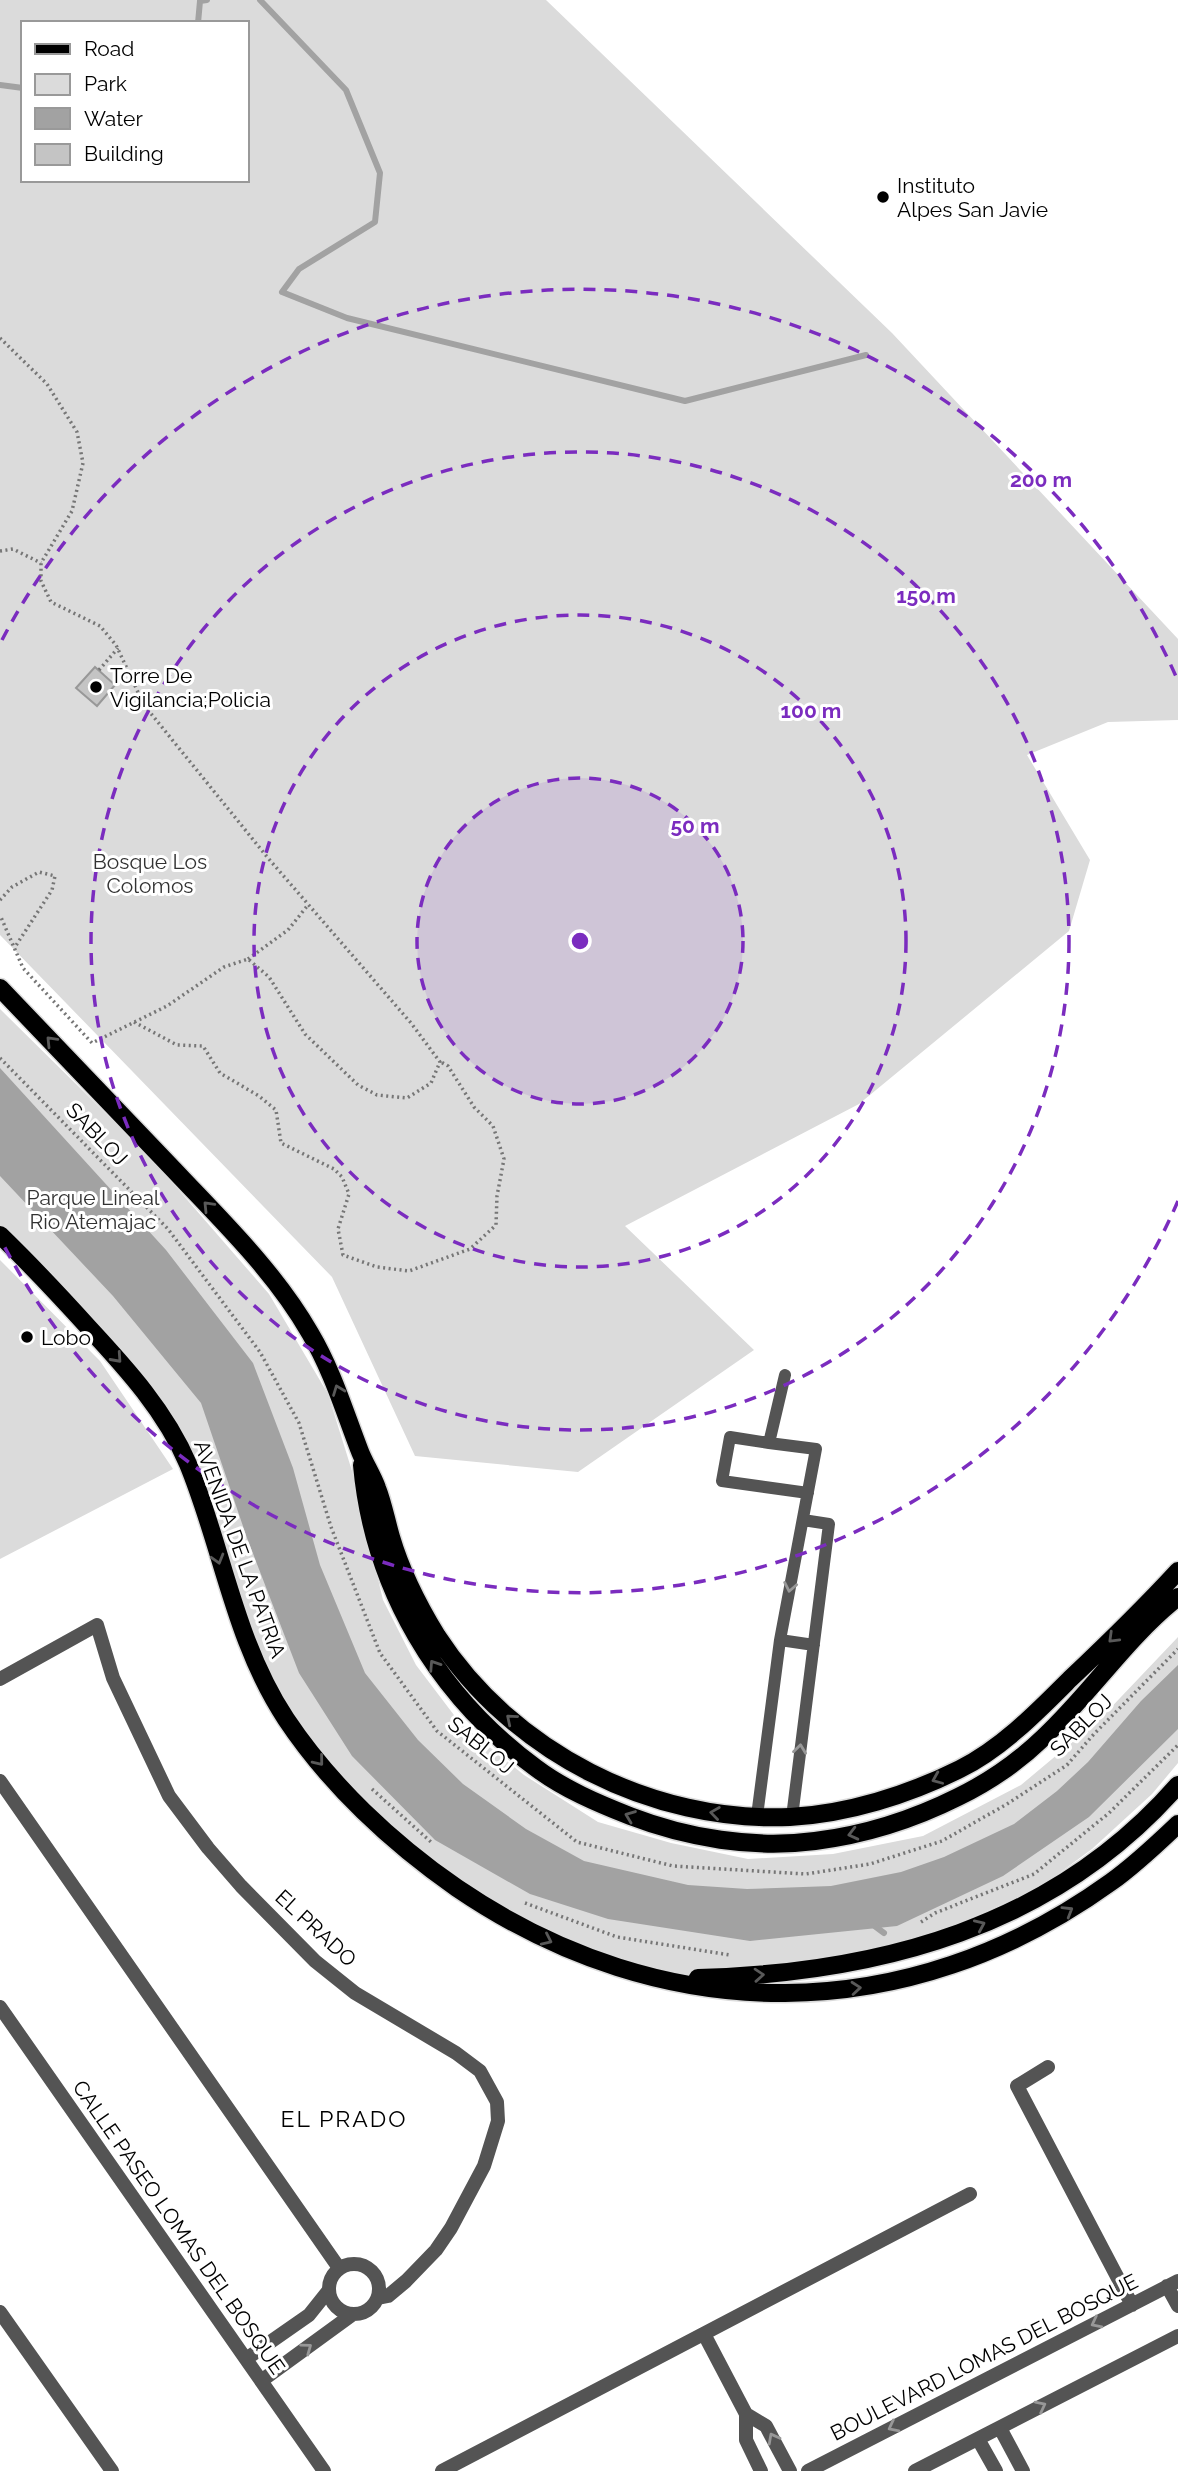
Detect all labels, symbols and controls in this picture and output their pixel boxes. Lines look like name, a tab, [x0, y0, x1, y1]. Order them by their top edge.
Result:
legend	[21, 21, 248, 182]
text: Road	[84, 36, 134, 61]
text: Park	[84, 71, 127, 96]
text: Water	[84, 106, 143, 131]
text: Building	[84, 141, 164, 166]
place label: Instituto Alpes San Javie	[897, 173, 1048, 222]
marker: Instituto Alpes San Javie	[875, 189, 891, 205]
text: 200 m	[1010, 467, 1072, 492]
text: 150 m	[896, 583, 956, 608]
place label: Torre De Vigilancia;Policia	[110, 663, 271, 712]
marker: Torre De Vigilancia;Policia	[88, 679, 104, 695]
text: 100 m	[781, 698, 841, 723]
text: 50 m	[670, 813, 720, 838]
park label: Bosque Los Colomos	[93, 849, 207, 898]
centre of rings	[568, 929, 592, 953]
one-way arrow	[46, 1036, 59, 1049]
street label: SABLOJ	[61, 1097, 133, 1171]
park label: Parque Lineal Rio Atemajac	[26, 1185, 160, 1234]
one-way arrow	[203, 1201, 216, 1214]
place label: Lobo	[41, 1325, 91, 1350]
marker: Lobo	[19, 1329, 35, 1345]
one-way arrow	[109, 1350, 121, 1363]
one-way arrow	[332, 1384, 346, 1397]
street label: AVENIDA DE LA PATRIA	[189, 1437, 291, 1661]
one-way arrow	[210, 1553, 225, 1565]
one-way arrow	[783, 1581, 798, 1593]
one-way arrow	[1108, 1629, 1121, 1642]
one-way arrow	[430, 1660, 443, 1673]
street label: SABLOJ	[1045, 1689, 1117, 1761]
street label: SABLOJ	[443, 1711, 519, 1779]
one-way arrow	[507, 1715, 520, 1727]
one-way arrow	[793, 1743, 808, 1755]
one-way arrow	[311, 1753, 323, 1766]
one-way arrow	[932, 1771, 944, 1785]
one-way arrow	[709, 1805, 721, 1820]
one-way arrow	[625, 1811, 637, 1825]
one-way arrow	[847, 1826, 859, 1840]
street label: EL PRADO	[270, 1884, 362, 1972]
one-way arrow	[1060, 1906, 1073, 1919]
one-way arrow	[973, 1919, 985, 1933]
one-way arrow	[540, 1932, 552, 1946]
one-way arrow	[754, 1968, 765, 1983]
one-way arrow	[850, 1981, 861, 1996]
street label: CALLE PASEO LOMAS DEL BOSQUE	[68, 2075, 290, 2379]
district label: EL PRADO	[280, 2105, 408, 2132]
street label: BOULEVARD LOMAS DEL BOSQUE	[826, 2268, 1142, 2446]
one-way arrow	[1091, 2315, 1103, 2329]
one-way arrow	[299, 2344, 312, 2356]
one-way arrow	[1034, 2401, 1047, 2415]
one-way arrow	[888, 2419, 900, 2433]
one-way arrow	[768, 2433, 781, 2445]

